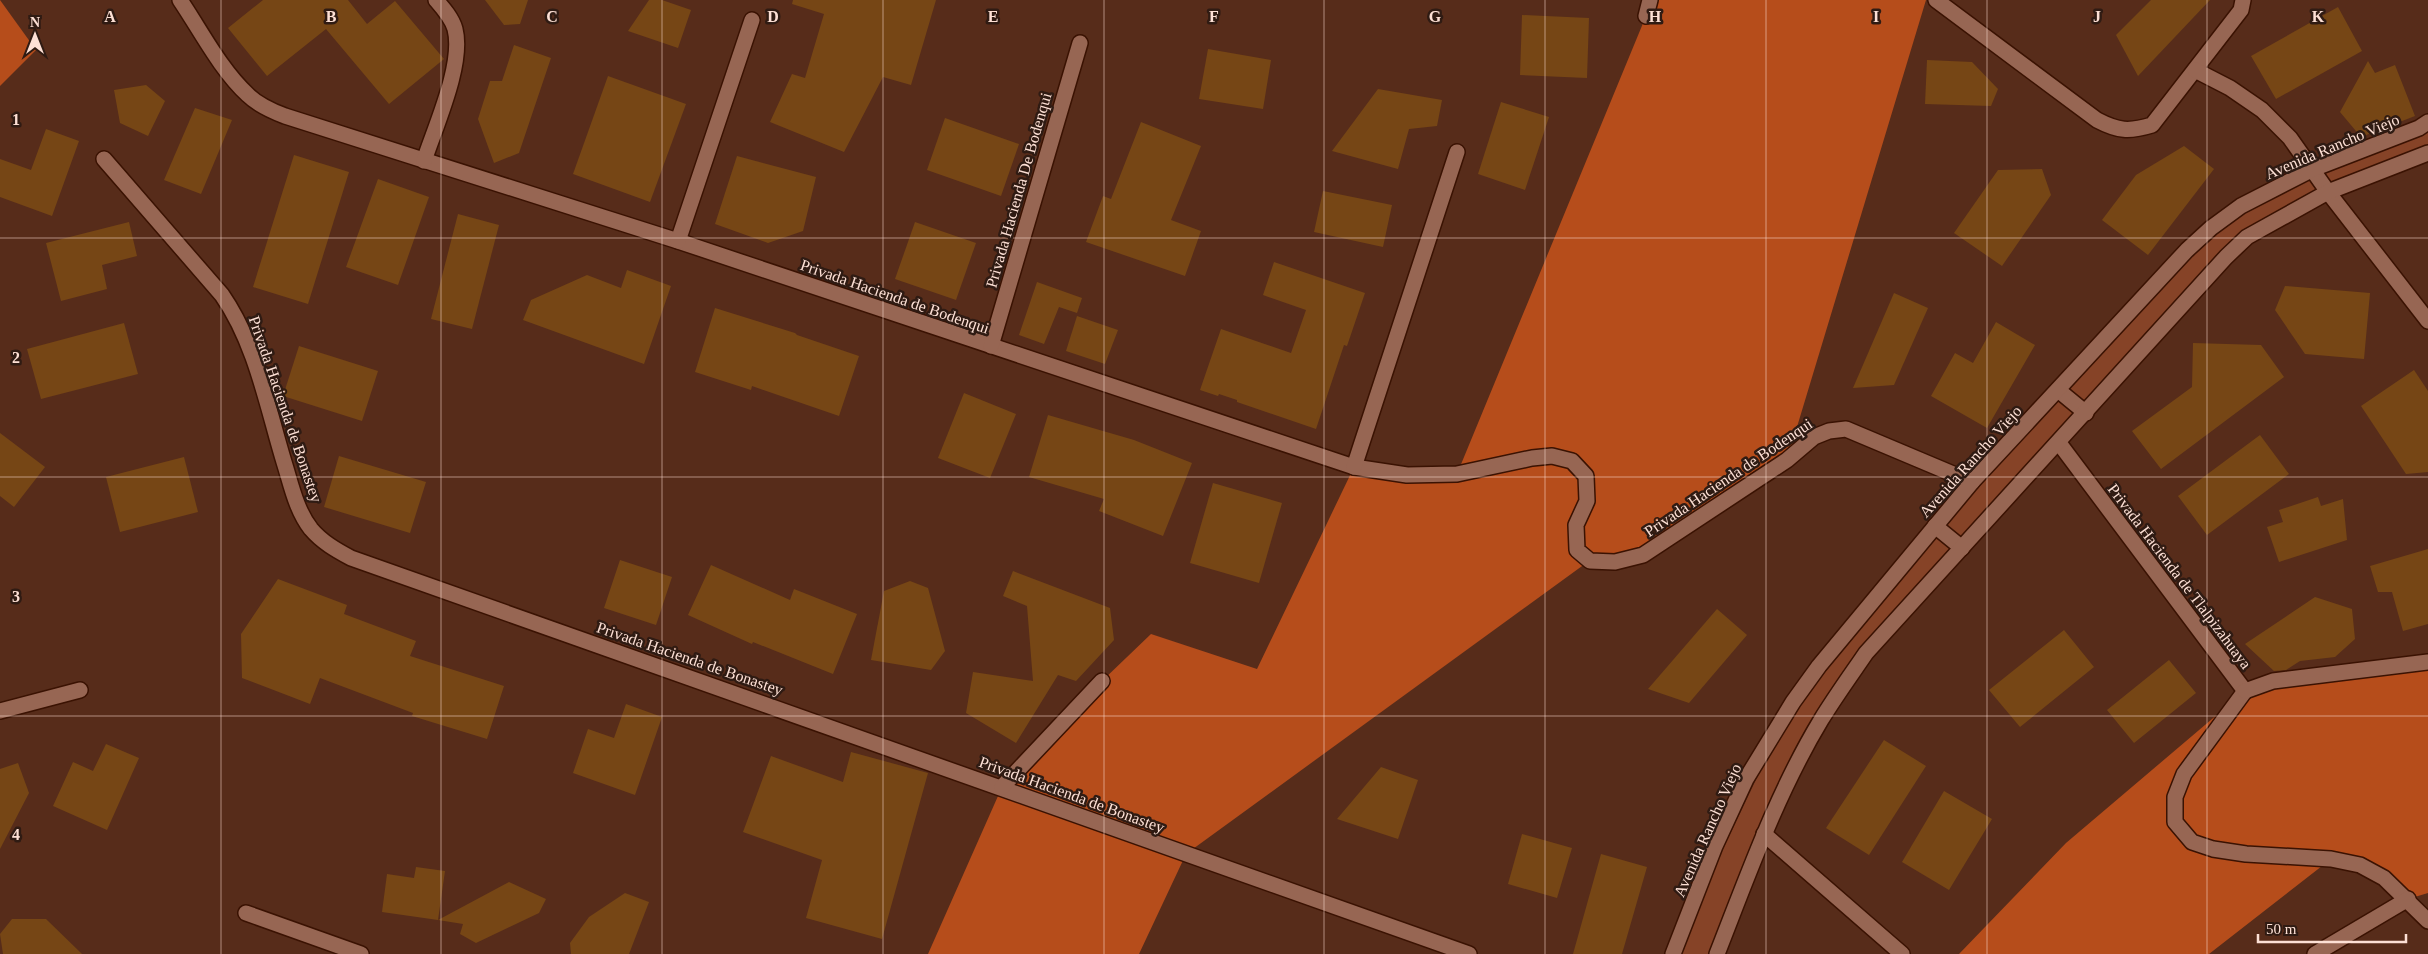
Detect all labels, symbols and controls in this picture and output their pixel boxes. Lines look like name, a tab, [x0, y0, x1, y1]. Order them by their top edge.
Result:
text: A	[104, 8, 116, 25]
text: B	[326, 8, 337, 25]
text: C	[546, 8, 558, 25]
text: D	[767, 8, 779, 25]
text: E	[988, 8, 998, 25]
text: F	[1209, 8, 1219, 25]
text: G	[1429, 8, 1442, 25]
text: H	[1649, 8, 1662, 25]
text: I	[1873, 8, 1879, 25]
text: J	[2093, 8, 2101, 25]
text: K	[2312, 8, 2325, 25]
north arrow	[10, 10, 60, 60]
text: N	[30, 15, 40, 30]
street label: Privada Hacienda De Bodenqui	[982, 90, 1056, 290]
street label: Avenida Rancho Viejo	[2263, 110, 2402, 183]
text: 1	[12, 111, 20, 128]
street label: Privada Hacienda de Bodenqui	[798, 256, 992, 338]
street label: Privada Hacienda de Bonastey	[245, 314, 325, 505]
text: 2	[12, 349, 20, 366]
street label: Avenida Rancho Viejo	[1916, 402, 2026, 521]
street label: Privada Hacienda de Bodenqui	[1641, 415, 1816, 541]
street label: Privada Hacienda de Tlalpizahuaya	[2104, 481, 2255, 673]
text: 3	[12, 588, 20, 605]
street label: Privada Hacienda de Bonastey	[594, 619, 785, 699]
street label: Privada Hacienda de Bonastey	[977, 753, 1167, 837]
street label: Avenida Rancho Viejo	[1670, 761, 1745, 900]
text: 4	[12, 826, 20, 843]
scale bar	[2258, 912, 2406, 944]
text: 50 m	[2266, 921, 2297, 937]

